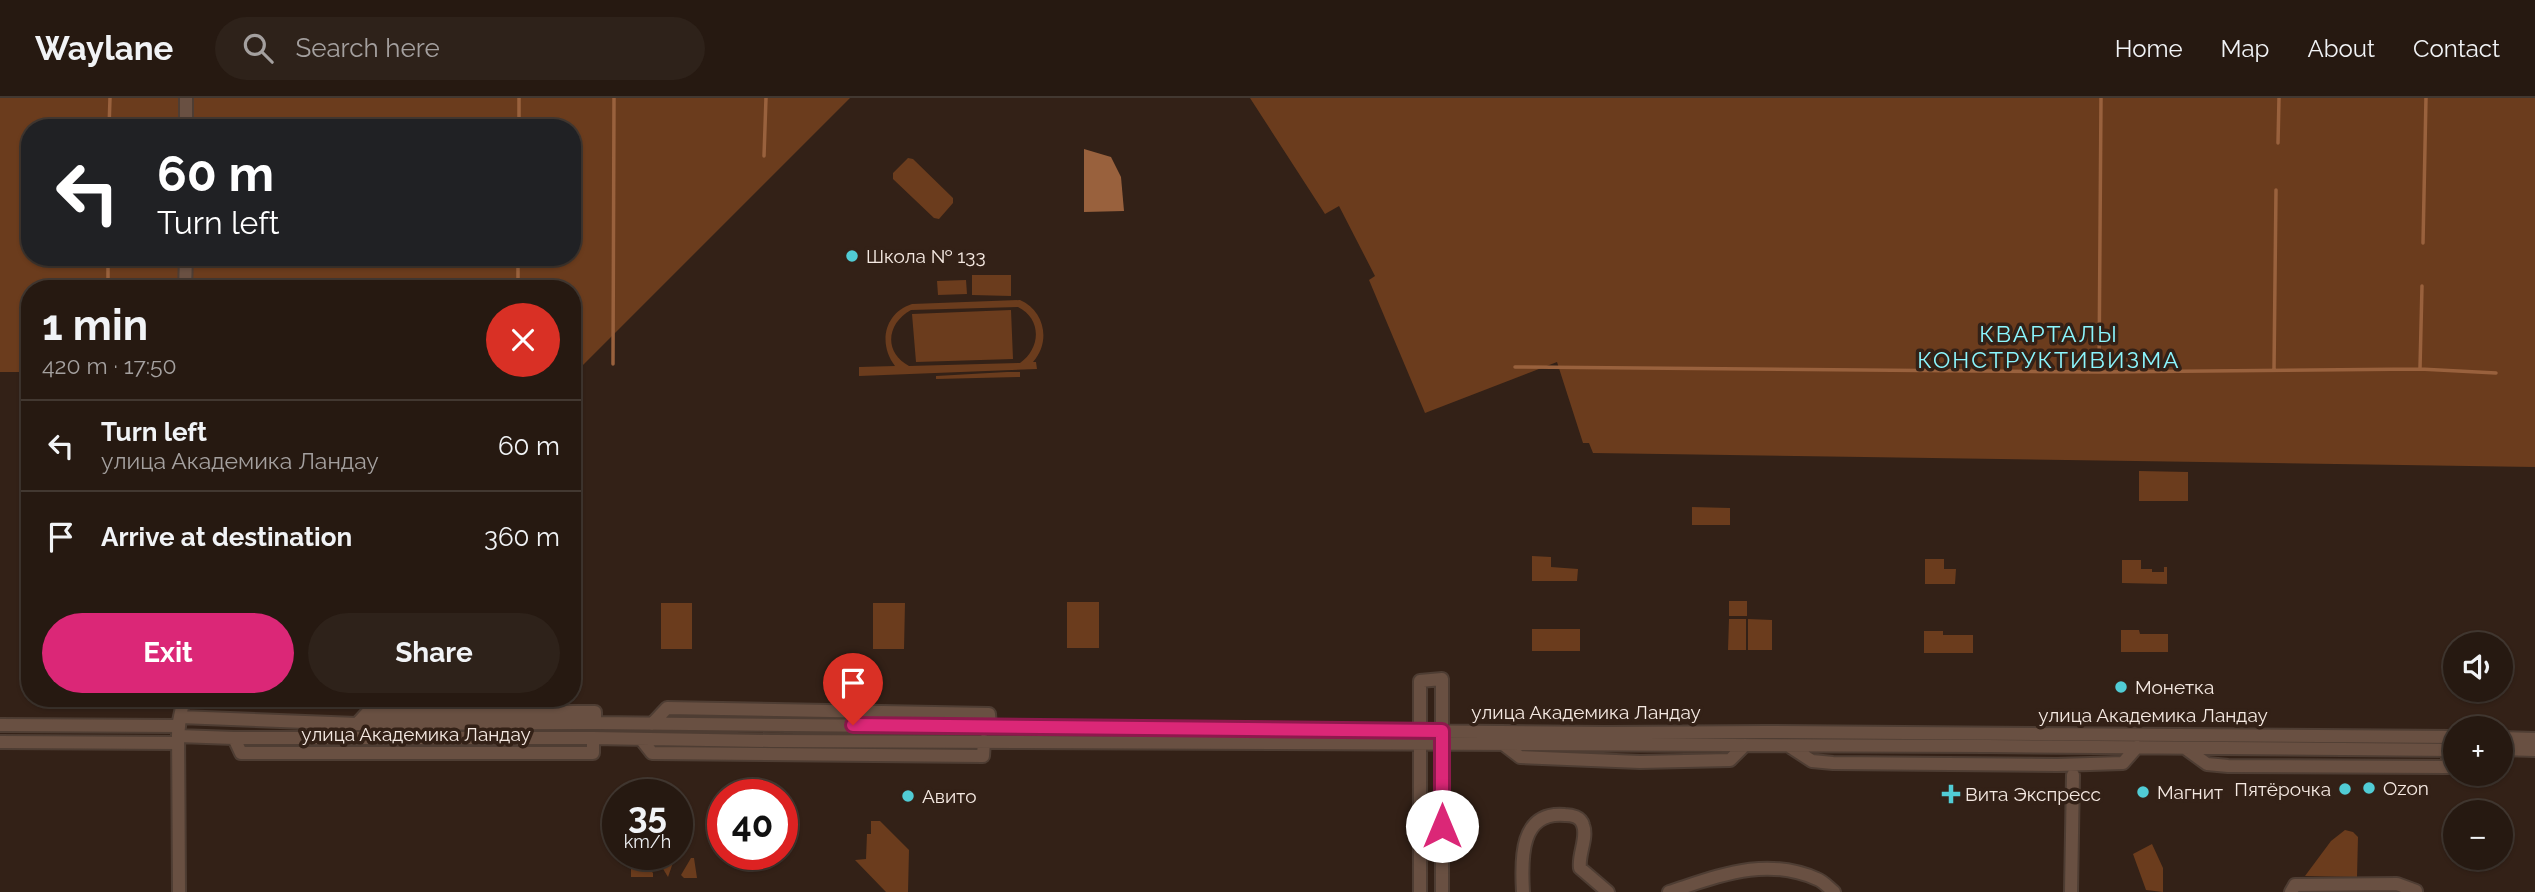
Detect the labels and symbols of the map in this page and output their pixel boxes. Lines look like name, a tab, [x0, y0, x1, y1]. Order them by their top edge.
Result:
place label: Школа № 133	[866, 245, 986, 267]
marker: Школа № 133	[844, 248, 860, 264]
district label: КВАРТАЛЫ КОНСТРУКТИВИЗМА	[1917, 320, 2181, 373]
pin	[823, 653, 883, 725]
place label: Монетка	[2135, 676, 2214, 698]
marker: Монетка	[2113, 679, 2129, 695]
street label: улица Академика Ландау	[1471, 701, 1701, 723]
street label: улица Академика Ландау	[2038, 704, 2268, 726]
street label: улица Академика Ландау	[301, 723, 531, 745]
place label: Ozon	[2383, 777, 2429, 799]
place label: Пятёрочка	[2234, 778, 2331, 800]
speed limit sign: 40	[707, 779, 798, 870]
marker: Ozon	[2361, 780, 2377, 796]
place label: Магнит	[2157, 781, 2223, 803]
marker: Пятёрочка	[2337, 781, 2353, 797]
place label: Вита Экспресс	[1965, 783, 2101, 805]
marker: Магнит	[2135, 784, 2151, 800]
place label: Авито	[922, 785, 977, 807]
marker: Вита Экспресс	[1943, 786, 1959, 802]
marker: Авито	[900, 788, 916, 804]
position arrow	[1405, 789, 1479, 863]

